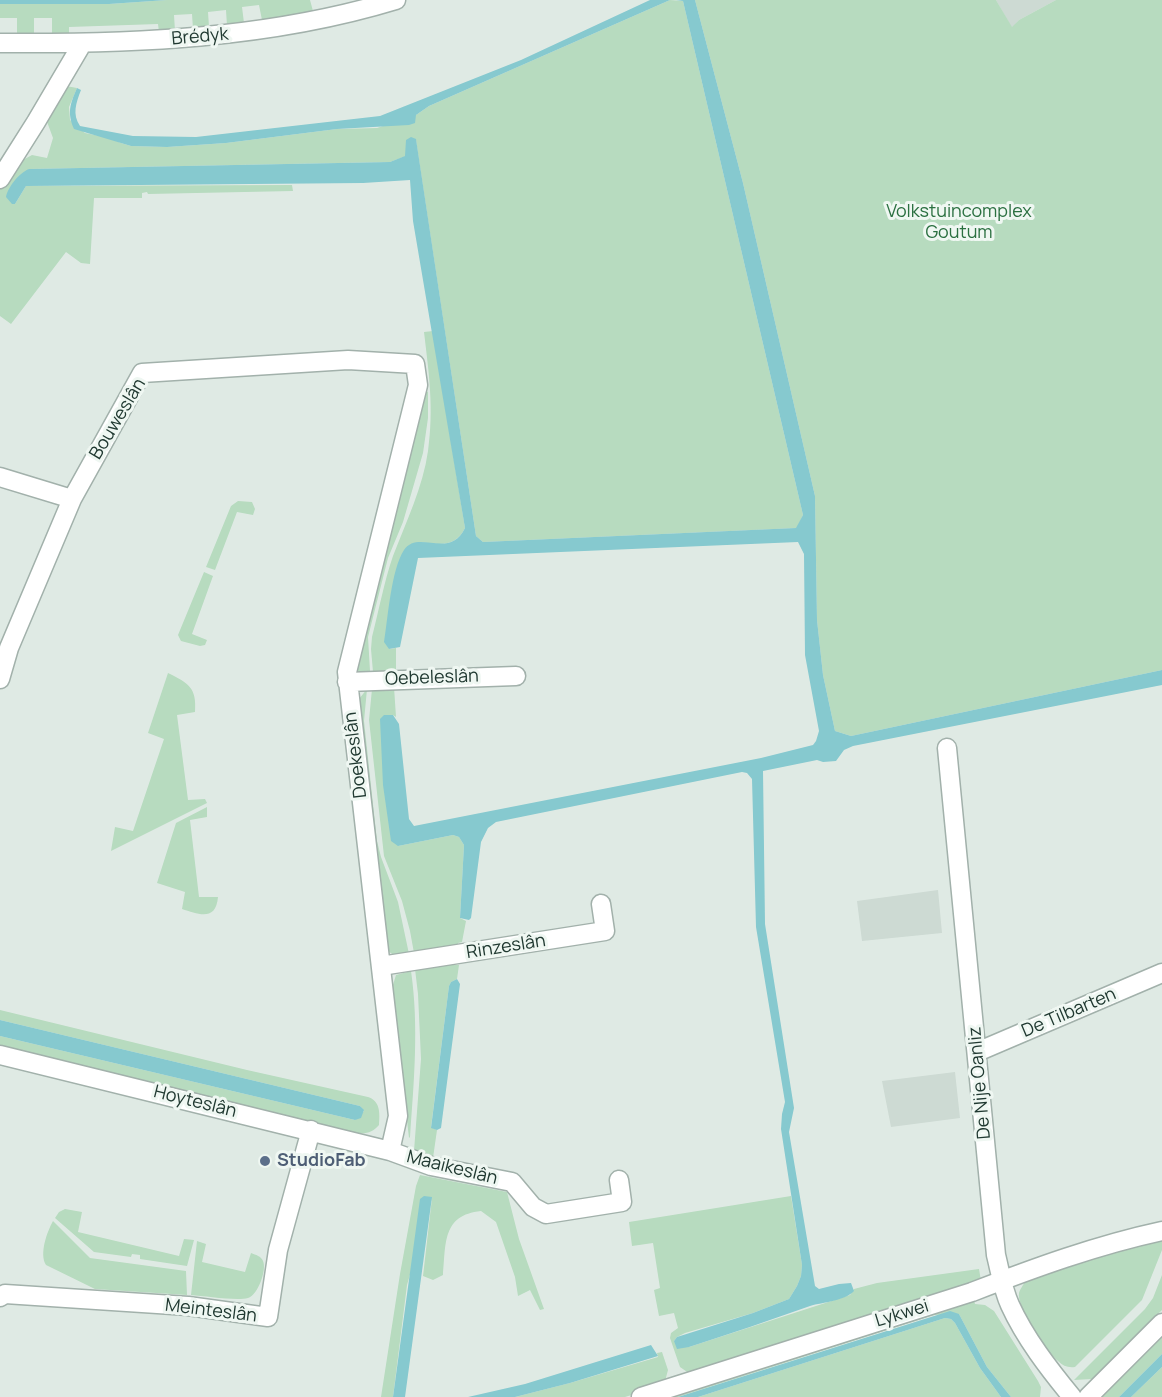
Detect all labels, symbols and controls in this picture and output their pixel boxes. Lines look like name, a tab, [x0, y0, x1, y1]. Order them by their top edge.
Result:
street label: Brédyk	[171, 24, 229, 50]
park label: Volkstuincomplex Goutum	[886, 201, 1032, 244]
street label: Bouweslân	[85, 375, 151, 463]
street label: Oebeleslân	[385, 666, 479, 690]
street label: Doekeslân	[340, 711, 372, 799]
street label: Rinzeslân	[465, 930, 547, 964]
street label: De Tilbarten	[1019, 983, 1119, 1043]
street label: De Nije Oanliz	[964, 1026, 996, 1140]
street label: Hoyteslân	[151, 1081, 239, 1123]
street label: Maaikeslân	[404, 1146, 500, 1190]
place label: StudioFab	[277, 1150, 366, 1172]
marker: StudioFab	[258, 1154, 272, 1168]
street label: Meinteslân	[164, 1295, 258, 1327]
street label: Lykwei	[873, 1296, 931, 1332]

